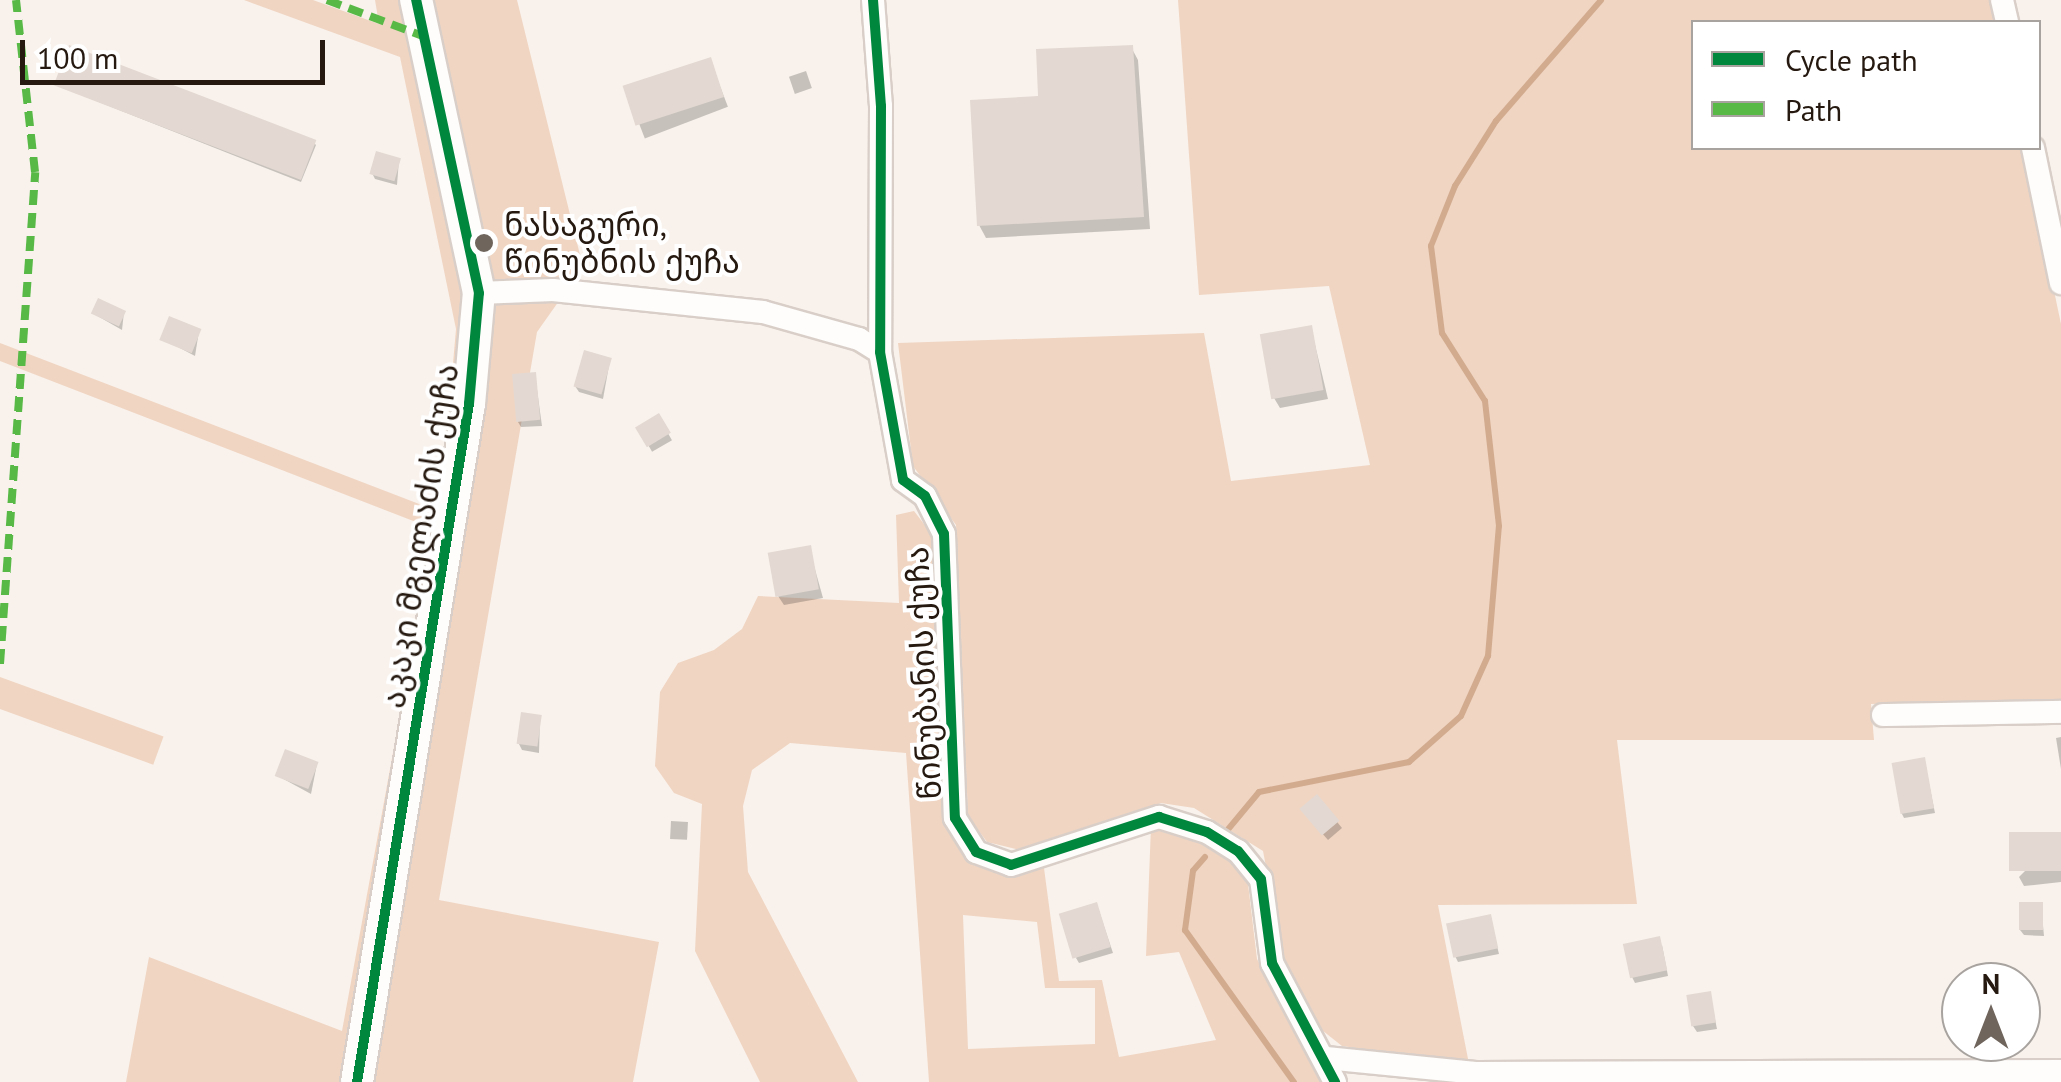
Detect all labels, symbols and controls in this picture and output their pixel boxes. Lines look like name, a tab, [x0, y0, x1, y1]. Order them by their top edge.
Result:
scale bar	[25, 20, 330, 82]
legend	[1691, 20, 2041, 150]
text: 100 m	[37, 38, 118, 77]
text: Cycle path	[1785, 40, 1918, 79]
text: Path	[1785, 90, 1842, 129]
place label: ნასაგური, წინუბნის ქუჩა	[504, 206, 740, 281]
marker: ნასაგური, წინუბნის ქუჩა	[473, 232, 495, 254]
street label: აკაკი მგელაძის ქუჩა	[374, 361, 466, 711]
street label: წინუბანის ქუჩა	[897, 545, 949, 801]
north arrow	[1941, 962, 2041, 1062]
text: N	[1982, 965, 2000, 1002]

